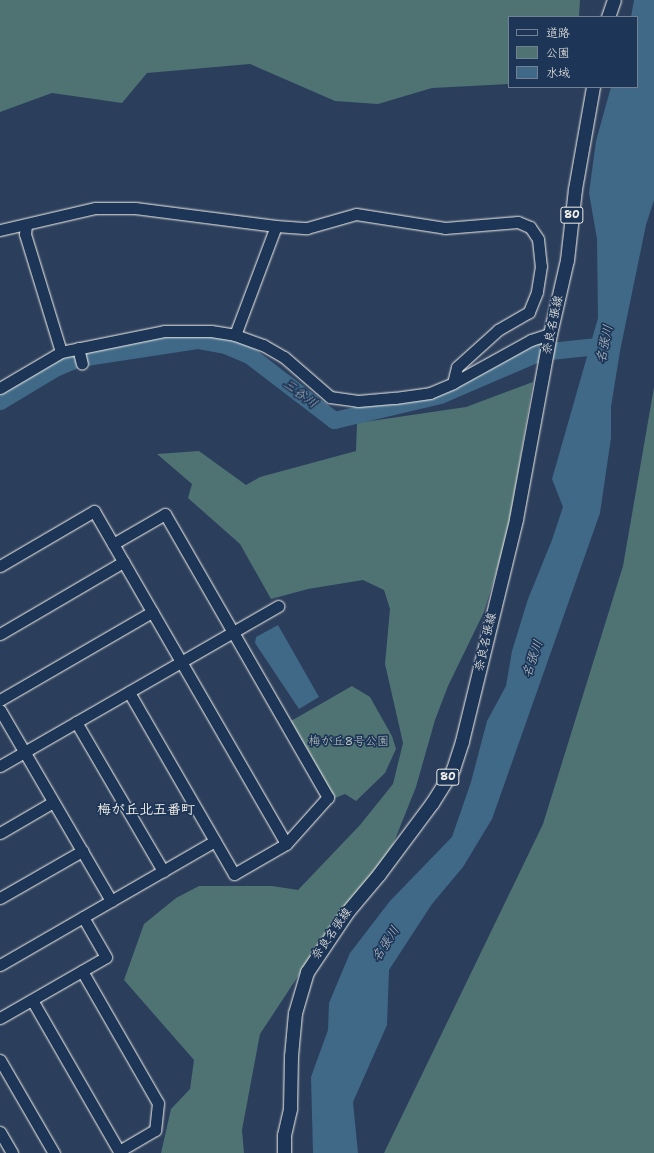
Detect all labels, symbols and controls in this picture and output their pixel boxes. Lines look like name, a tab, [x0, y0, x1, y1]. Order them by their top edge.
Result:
legend	[508, 16, 638, 88]
text: 道路	[546, 25, 570, 41]
text: 公園	[546, 45, 570, 61]
text: 水域	[546, 65, 570, 81]
road number: 80	[560, 206, 584, 224]
street label: 奈良名張線	[540, 294, 566, 356]
water label: 名張川	[593, 323, 617, 365]
water label: 三谷川	[280, 376, 320, 412]
street label: 奈良名張線	[472, 611, 500, 673]
water label: 名張川	[519, 638, 547, 680]
park label: 梅が丘8号公園	[309, 735, 389, 749]
road number: 80	[436, 768, 460, 786]
district label: 梅が丘北五番町	[97, 801, 195, 817]
street label: 奈良名張線	[309, 905, 355, 963]
water label: 名張川	[369, 923, 403, 965]

